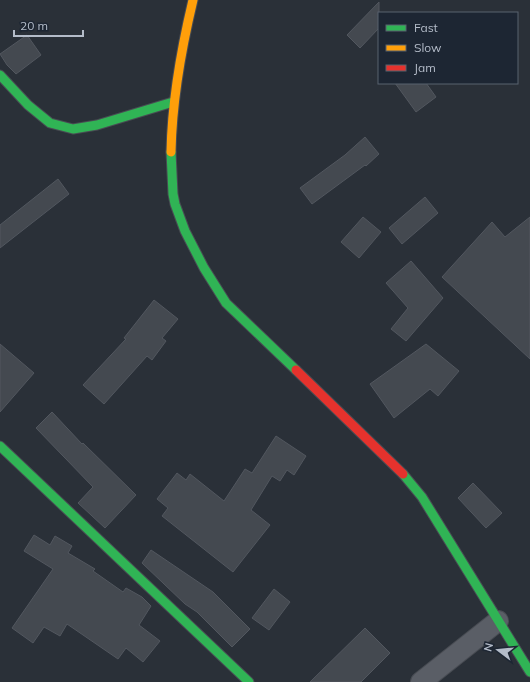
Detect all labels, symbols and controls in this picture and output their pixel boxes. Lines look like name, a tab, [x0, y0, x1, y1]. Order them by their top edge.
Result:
scale bar	[14, 12, 83, 38]
legend	[378, 12, 518, 84]
text: 20 m	[20, 18, 48, 33]
text: Fast	[414, 20, 438, 35]
text: Slow	[414, 40, 442, 55]
text: Jam	[414, 60, 436, 75]
north arrow	[478, 630, 518, 670]
text: N	[481, 641, 496, 653]

